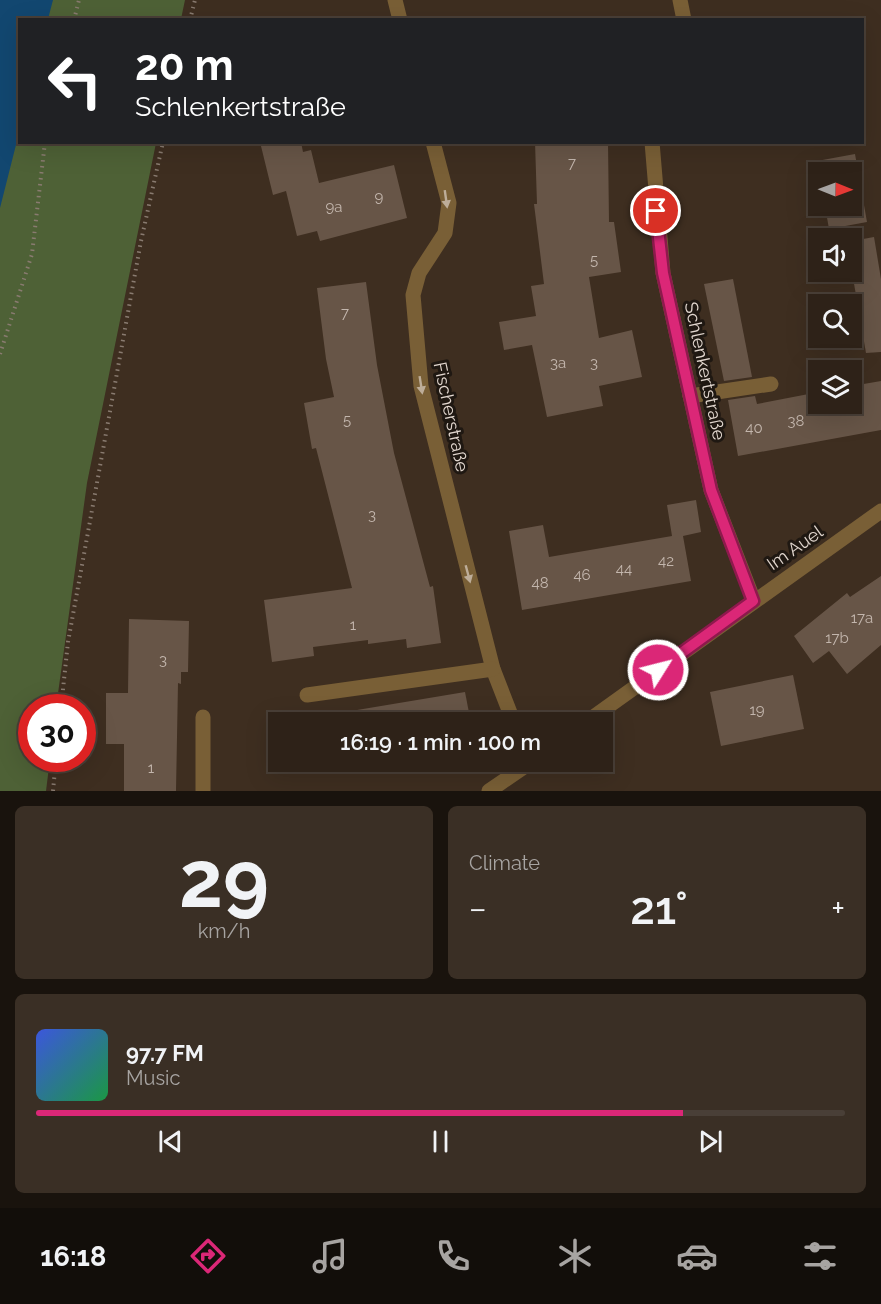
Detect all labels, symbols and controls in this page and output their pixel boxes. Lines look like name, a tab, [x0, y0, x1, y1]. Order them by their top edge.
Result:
text: 20 m	[135, 41, 234, 90]
icon: left	[36, 42, 114, 120]
text: Schlenkertstraße	[135, 91, 346, 122]
house number: 7	[568, 154, 576, 172]
north arrow	[808, 162, 862, 216]
map controls	[808, 162, 862, 414]
pin	[630, 185, 681, 236]
house number: 9	[375, 188, 384, 206]
one-way arrow	[442, 190, 451, 209]
icon: arrive	[639, 194, 672, 227]
house number: 9a	[326, 198, 342, 216]
button: sound	[808, 228, 862, 282]
house number: 5	[590, 251, 598, 269]
button: search	[808, 294, 862, 348]
street label: Schlenkertstraße	[681, 300, 730, 442]
house number: 7	[341, 304, 349, 322]
house number: 3a	[550, 354, 566, 372]
house number: 3	[590, 354, 598, 372]
street label: Fischerstraße	[430, 360, 473, 474]
button: layers	[808, 360, 862, 414]
one-way arrow	[417, 376, 426, 395]
house number: 5	[343, 411, 351, 429]
house number: 38	[788, 412, 805, 430]
house number: 40	[745, 419, 763, 437]
house number: 3	[368, 506, 376, 524]
street label: Im Auel	[763, 521, 827, 574]
house number: 42	[658, 552, 674, 570]
house number: 44	[616, 560, 632, 578]
one-way arrow	[464, 565, 474, 583]
house number: 46	[573, 566, 591, 584]
house number: 48	[531, 574, 549, 592]
house number: 17a	[851, 609, 873, 627]
house number: 1	[350, 616, 357, 634]
house number: 17b	[825, 629, 849, 647]
position arrow	[626, 638, 690, 702]
house number: 3	[159, 651, 167, 669]
speed limit sign: 30	[18, 694, 96, 772]
house number: 19	[749, 701, 765, 719]
text: 16:19 · 1 min · 100 m	[340, 729, 541, 755]
house number: 1	[148, 759, 155, 777]
text: 29	[179, 834, 269, 925]
text: Climate	[469, 851, 540, 875]
text: 21°	[630, 882, 688, 935]
text: −	[469, 889, 487, 928]
text: +	[831, 889, 845, 928]
text: km/h	[198, 919, 250, 943]
text: 97.7 FM	[126, 1040, 204, 1066]
text: Music	[126, 1066, 180, 1090]
icon: previous	[154, 1125, 187, 1158]
icon: pause	[424, 1125, 457, 1158]
icon: next	[694, 1125, 727, 1158]
icon: directions	[187, 1235, 229, 1277]
icon: music	[309, 1235, 351, 1277]
icon: phone	[432, 1235, 474, 1277]
icon: climate	[554, 1235, 596, 1277]
icon: car	[676, 1235, 718, 1277]
icon: filters	[799, 1235, 841, 1277]
text: 16:18	[40, 1241, 106, 1272]

